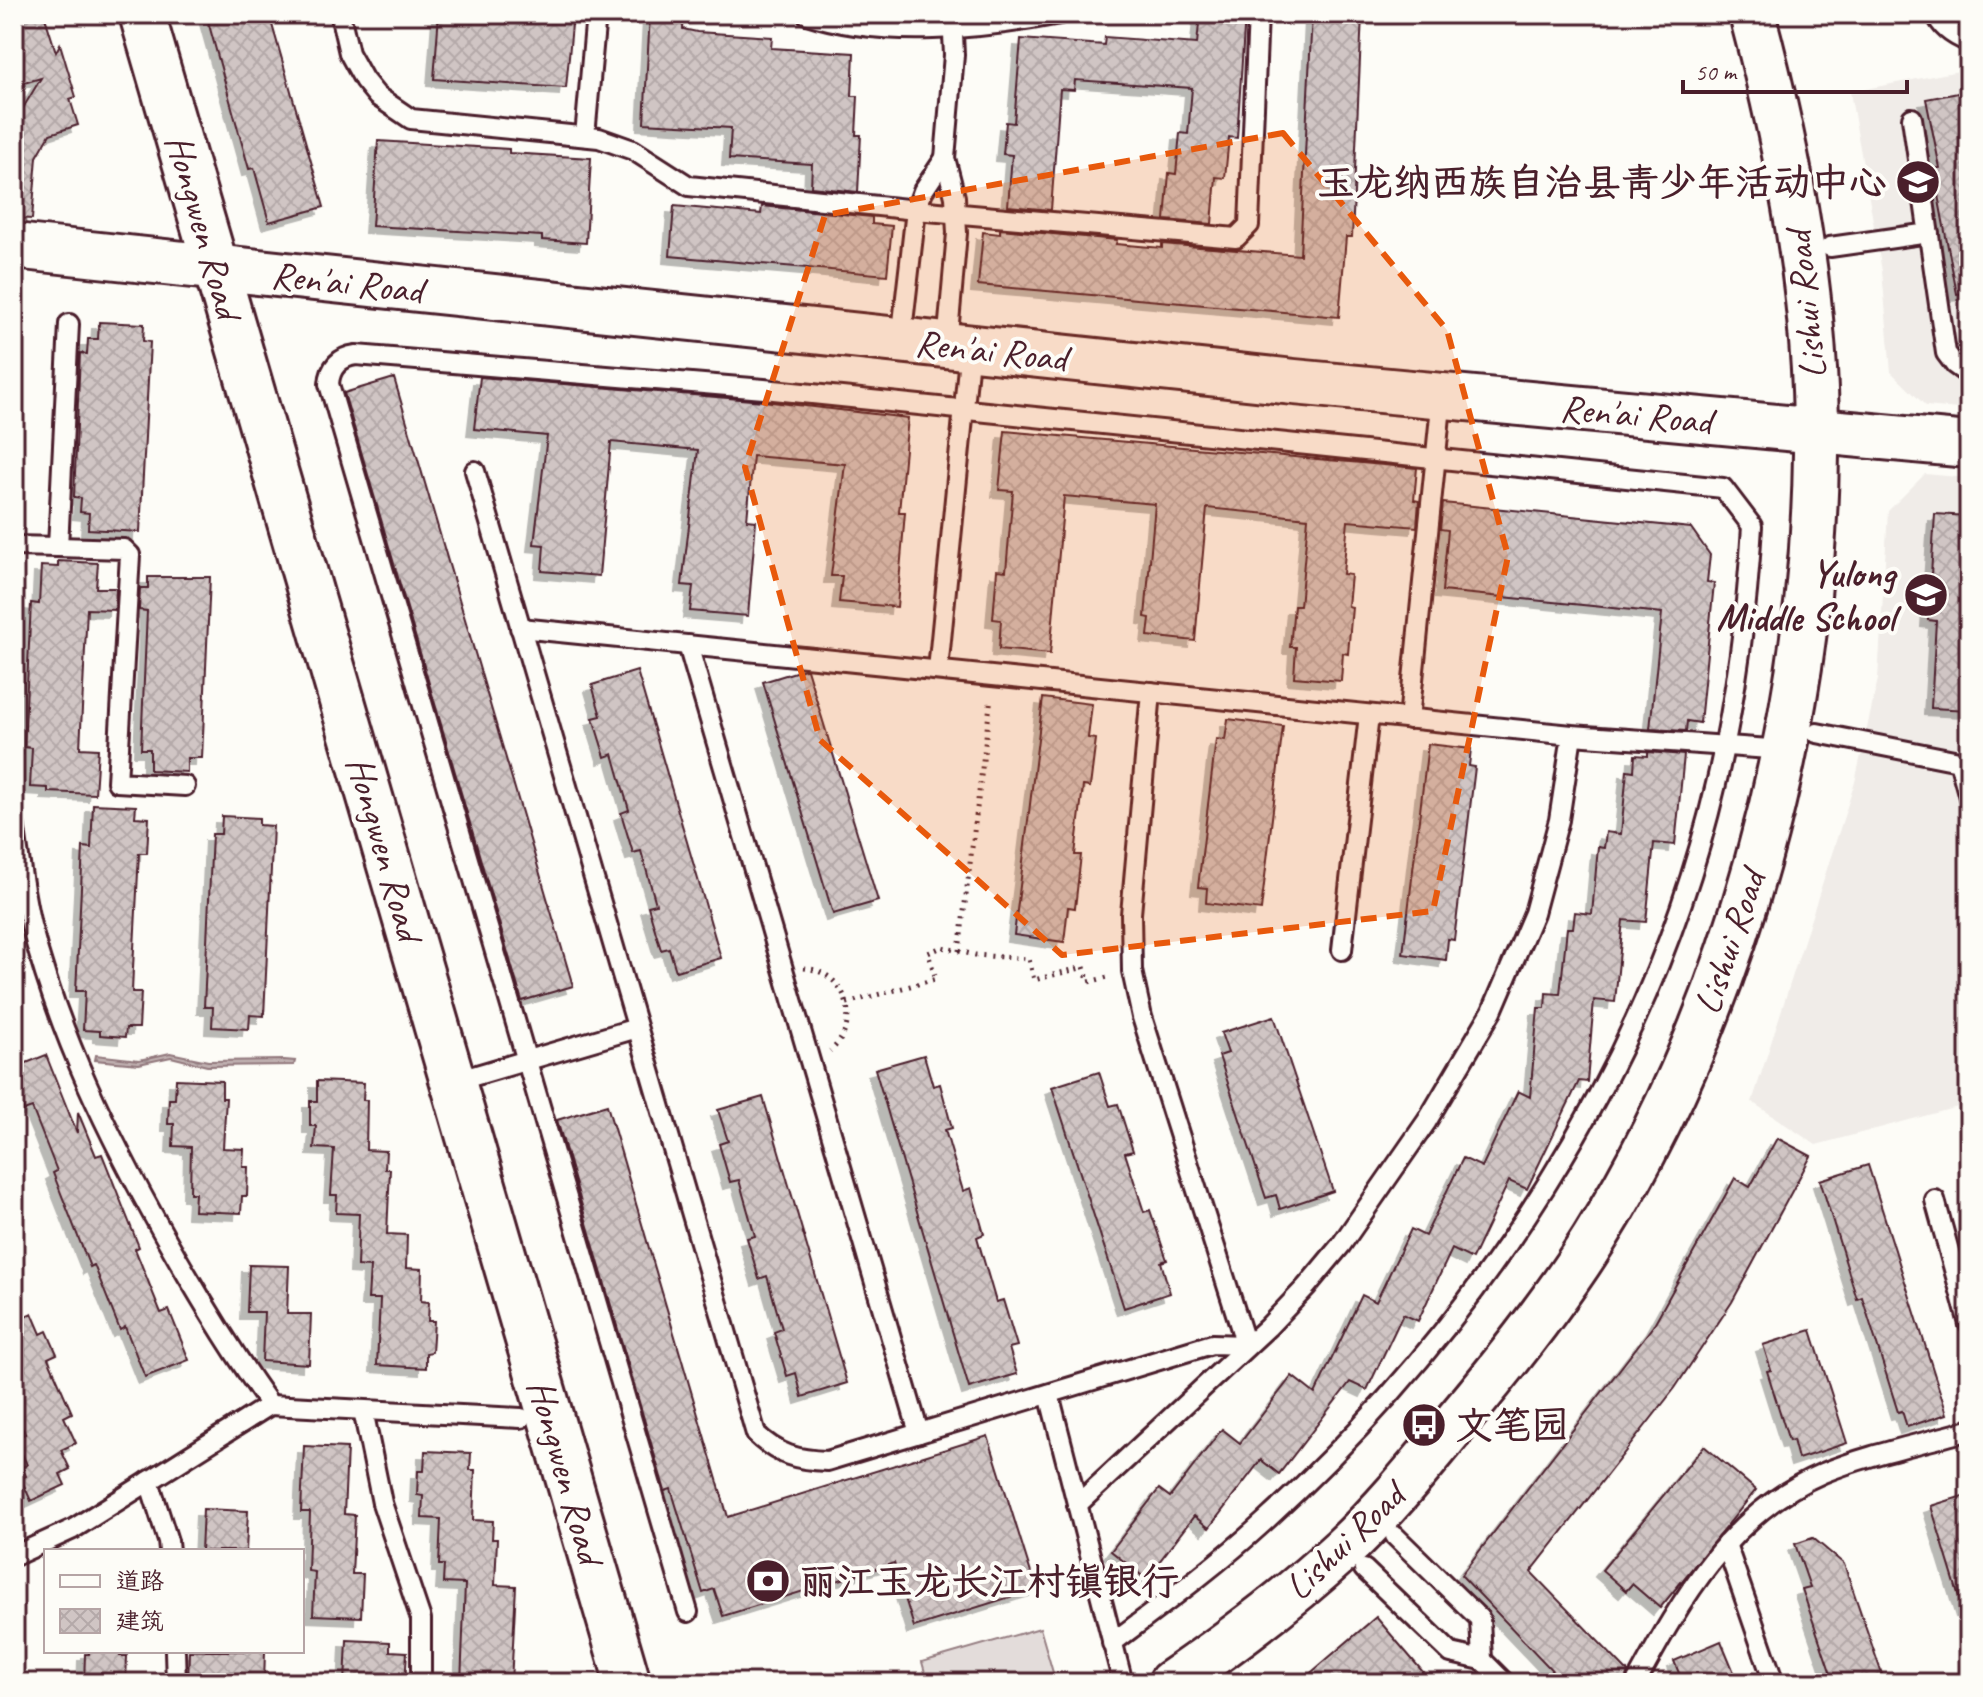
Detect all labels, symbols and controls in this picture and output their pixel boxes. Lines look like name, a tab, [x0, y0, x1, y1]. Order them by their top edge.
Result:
scale bar	[1683, 44, 1907, 94]
text: 50 m	[1695, 57, 1738, 87]
street label: Hongwen Road	[155, 129, 254, 329]
school or university icon: 玉龙纳西族自治县青少年活动中心	[1894, 158, 1942, 206]
place label: 玉龙纳西族自治县青少年活动中心	[1317, 159, 1887, 206]
street label: Lishui Road	[1774, 223, 1837, 381]
street label: Ren'ai Road	[269, 251, 431, 314]
street label: Ren'ai Road	[913, 319, 1075, 382]
street label: Ren'ai Road	[1558, 384, 1720, 445]
place label: Yulong Middle School	[1717, 550, 1902, 641]
school or university icon: Yulong Middle School	[1902, 571, 1950, 619]
street label: Hongwen Road	[336, 751, 435, 951]
street label: Lishui Road	[1683, 859, 1778, 1020]
street label: Hongwen Road	[517, 1374, 616, 1574]
bus stop icon: 文笔园	[1400, 1401, 1448, 1449]
place label: 文笔园	[1455, 1402, 1569, 1449]
street label: Lishui Road	[1275, 1469, 1418, 1610]
legend	[44, 1549, 304, 1653]
bank icon: 丽江玉龙长江村镇银行	[744, 1557, 792, 1605]
place label: 丽江玉龙长江村镇银行	[799, 1558, 1179, 1605]
text: 道路	[116, 1566, 164, 1596]
text: 建筑	[116, 1606, 164, 1636]

